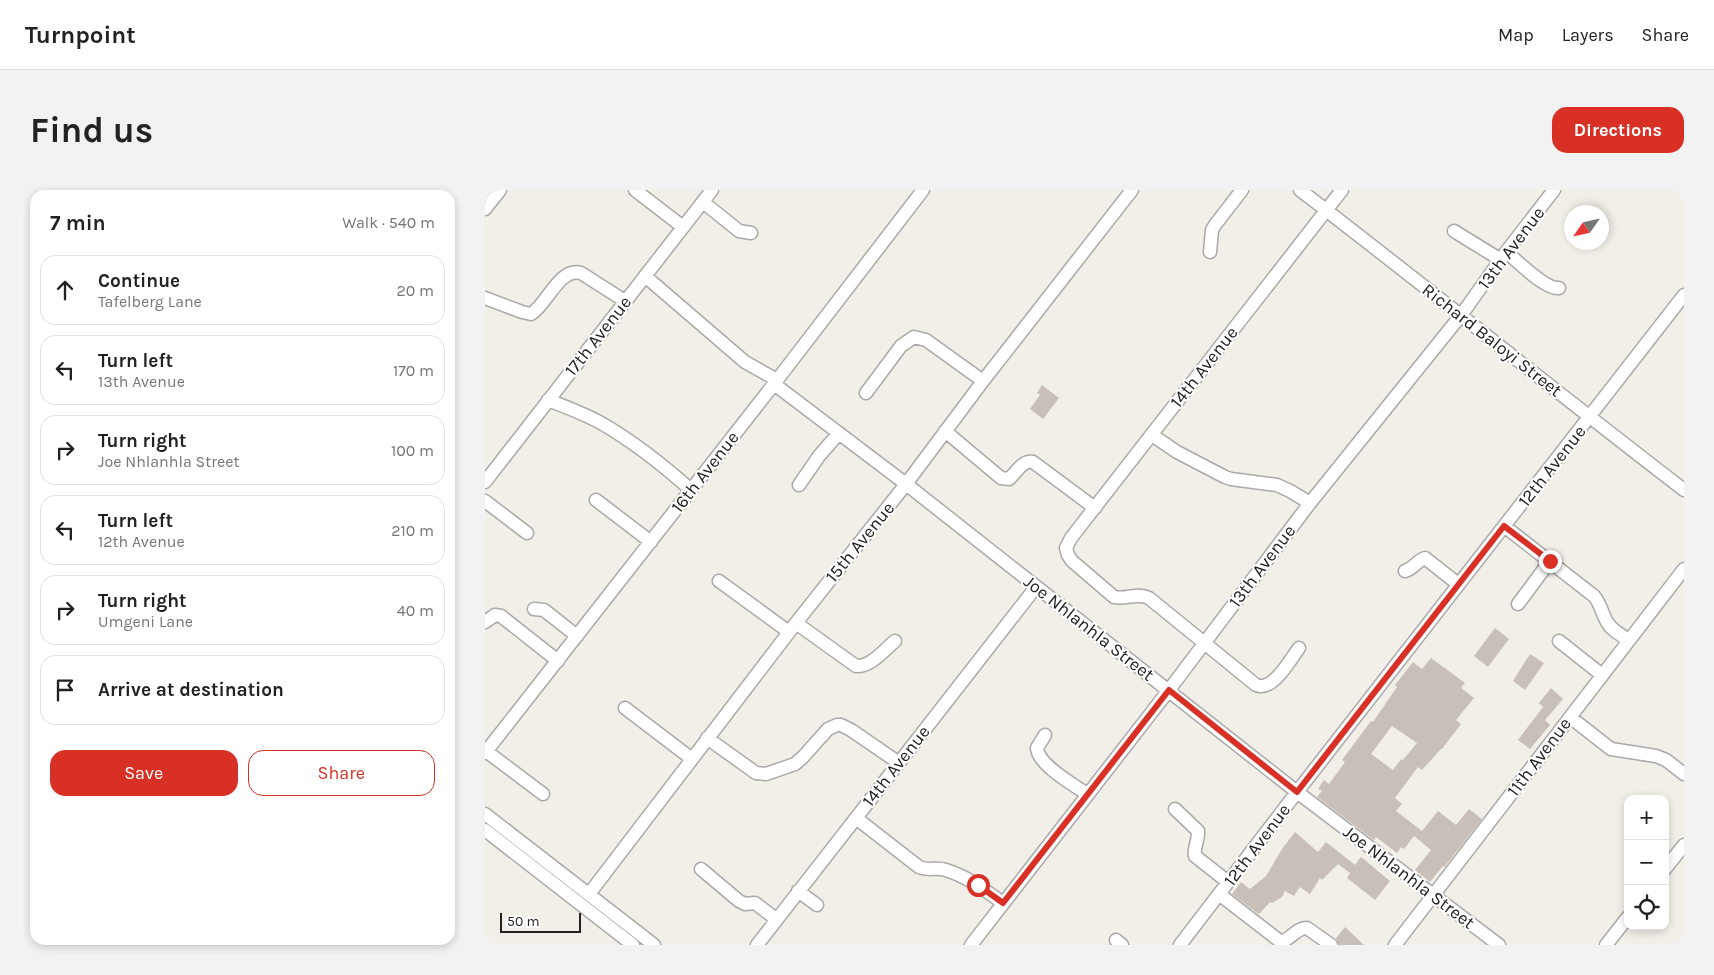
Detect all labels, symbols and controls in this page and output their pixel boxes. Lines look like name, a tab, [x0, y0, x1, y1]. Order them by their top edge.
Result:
text: Turnpoint	[25, 21, 136, 49]
text: Map	[1498, 24, 1534, 46]
text: Layers	[1562, 24, 1614, 46]
text: Share	[1642, 24, 1689, 46]
button: Directions	[1552, 107, 1684, 153]
text: Find us	[30, 110, 153, 151]
street label: 13th Avenue	[1473, 202, 1549, 294]
north arrow	[1564, 205, 1609, 250]
text: 7 min	[50, 211, 106, 235]
text: Walk · 540 m	[342, 213, 435, 232]
text: Continue	[98, 270, 180, 292]
icon: ahead	[51, 276, 79, 304]
street label: Richard Baloyi Street	[1418, 279, 1566, 402]
text: 20 m	[396, 281, 434, 300]
text: Tafelberg Lane	[98, 292, 202, 311]
street label: 17th Avenue	[560, 292, 636, 380]
street label: 14th Avenue	[1165, 322, 1243, 412]
text: Turn left	[98, 350, 173, 372]
icon: left	[51, 356, 79, 384]
text: 170 m	[393, 361, 434, 380]
text: 13th Avenue	[98, 372, 185, 391]
street label: 12th Avenue	[1513, 421, 1591, 511]
street label: 16th Avenue	[666, 427, 744, 517]
text: Turn right	[98, 430, 187, 452]
icon: right	[51, 436, 79, 464]
text: 100 m	[391, 441, 434, 460]
text: Joe Nhlanhla Street	[98, 452, 239, 471]
street label: 15th Avenue	[821, 497, 899, 587]
text: Turn left	[98, 510, 173, 532]
icon: left	[51, 516, 79, 544]
street label: 13th Avenue	[1224, 520, 1300, 612]
text: 210 m	[391, 521, 434, 540]
text: 12th Avenue	[98, 532, 185, 551]
route end	[1539, 550, 1562, 573]
street label: Joe Nhlanhla Street	[1020, 570, 1159, 686]
text: Turn right	[98, 590, 187, 612]
icon: right	[51, 596, 79, 624]
text: 40 m	[397, 601, 434, 620]
text: Umgeni Lane	[98, 612, 193, 631]
icon: arrive	[51, 676, 79, 704]
text: Arrive at destination	[98, 679, 284, 701]
street label: 11th Avenue	[1502, 713, 1576, 801]
street label: 14th Avenue	[857, 721, 935, 811]
button: Save	[50, 750, 238, 796]
button: Share	[248, 750, 435, 796]
map controls	[1624, 795, 1669, 930]
button: +	[1624, 795, 1669, 840]
street label: 12th Avenue	[1219, 799, 1295, 891]
street label: Joe Nhlanhla Street	[1339, 820, 1479, 934]
button: −	[1624, 840, 1669, 885]
route start	[967, 874, 990, 897]
button: locate	[1624, 885, 1669, 930]
scale bar	[500, 910, 581, 933]
text: 50 m	[507, 913, 540, 930]

